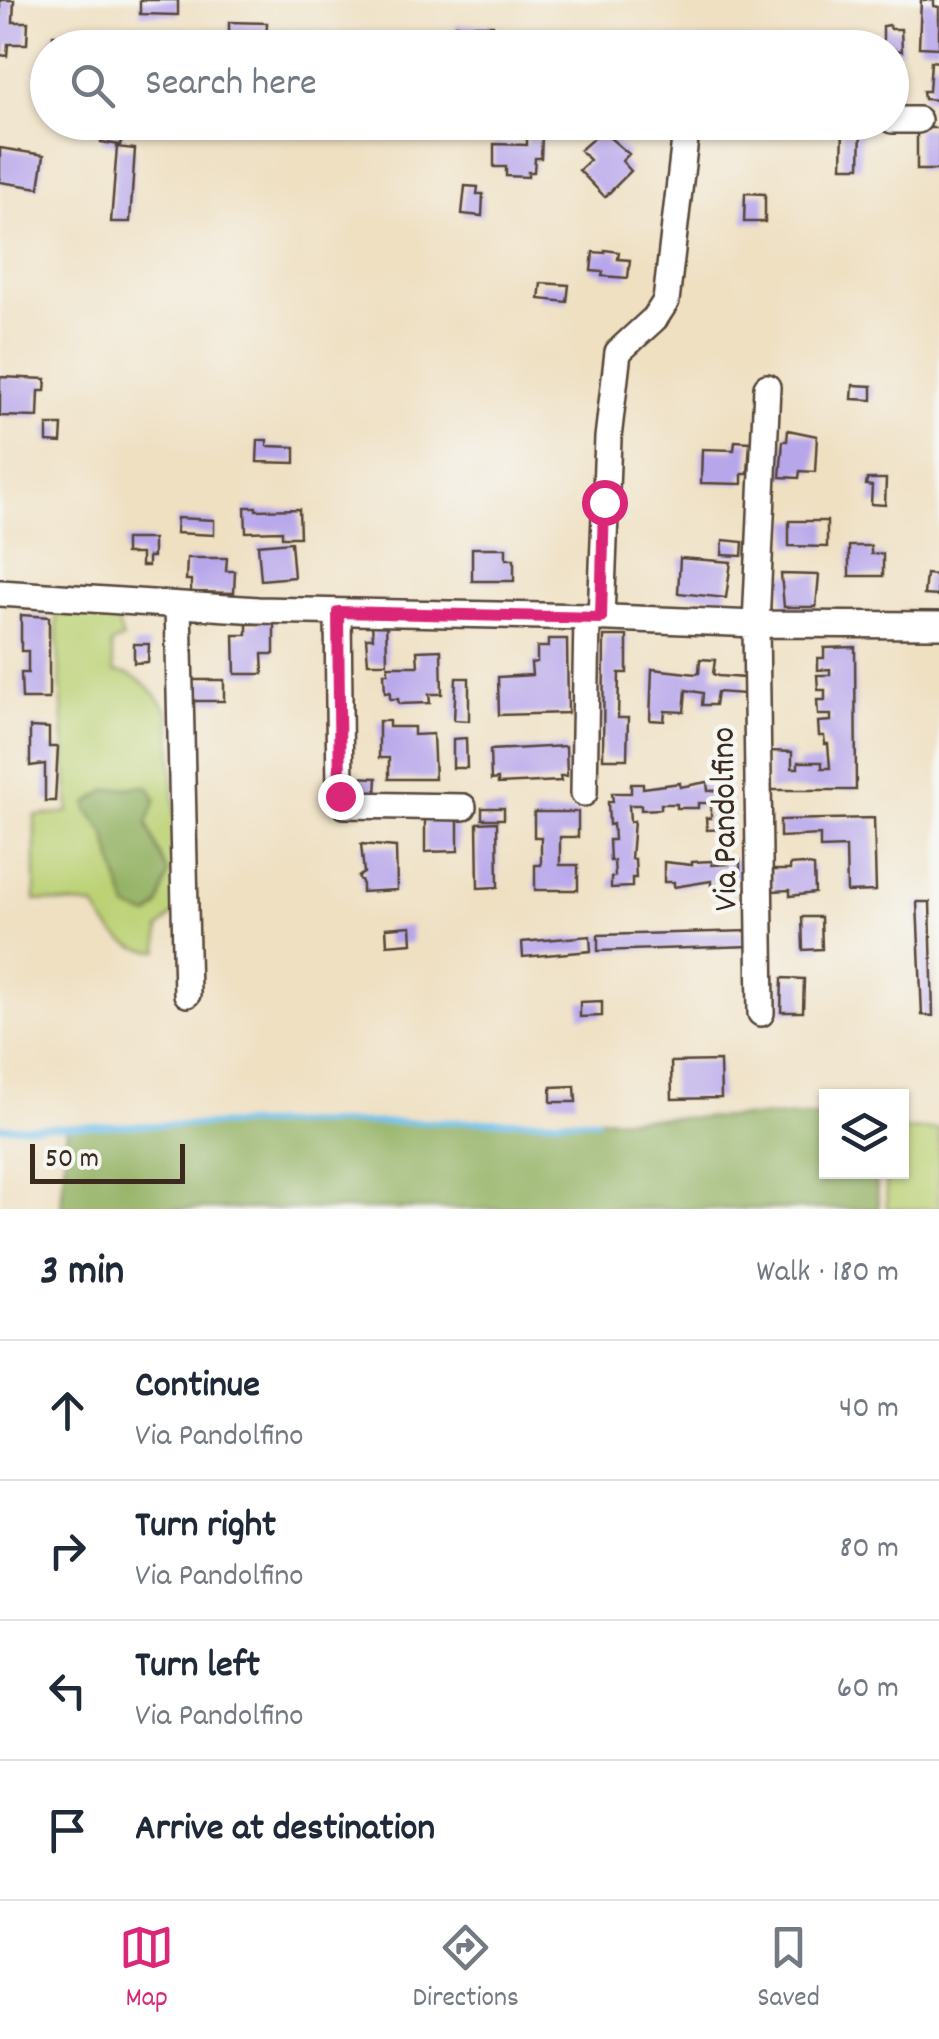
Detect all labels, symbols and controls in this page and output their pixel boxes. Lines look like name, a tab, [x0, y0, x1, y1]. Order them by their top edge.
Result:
search box	[30, 30, 909, 140]
icon: search	[65, 58, 120, 113]
text: Search here	[145, 58, 317, 113]
route start	[582, 480, 628, 526]
street label: Via Pandolfino	[700, 726, 754, 912]
route end	[318, 774, 364, 820]
map controls	[819, 1089, 909, 1179]
button: layers	[819, 1089, 909, 1179]
scale bar	[30, 1139, 185, 1184]
text: 50 m	[45, 1141, 99, 1181]
text: 3 min	[40, 1244, 124, 1304]
text: Walk · 180 m	[756, 1251, 899, 1297]
text: Continue	[135, 1360, 260, 1415]
icon: ahead	[40, 1383, 95, 1438]
text: 40 m	[839, 1387, 899, 1433]
text: Via Pandolfino	[135, 1415, 304, 1461]
text: Turn right	[135, 1500, 276, 1555]
icon: right	[40, 1523, 95, 1578]
text: 80 m	[839, 1527, 899, 1573]
text: Via Pandolfino	[135, 1555, 304, 1601]
text: Turn left	[135, 1640, 260, 1695]
icon: left	[40, 1663, 95, 1718]
text: 60 m	[837, 1667, 899, 1713]
text: Via Pandolfino	[135, 1695, 304, 1741]
icon: arrive	[40, 1803, 95, 1858]
text: Arrive at destination	[135, 1803, 435, 1858]
tab: Map	[119, 1920, 174, 2020]
tab: Directions	[413, 1920, 519, 2020]
tab: Saved	[757, 1920, 820, 2020]

